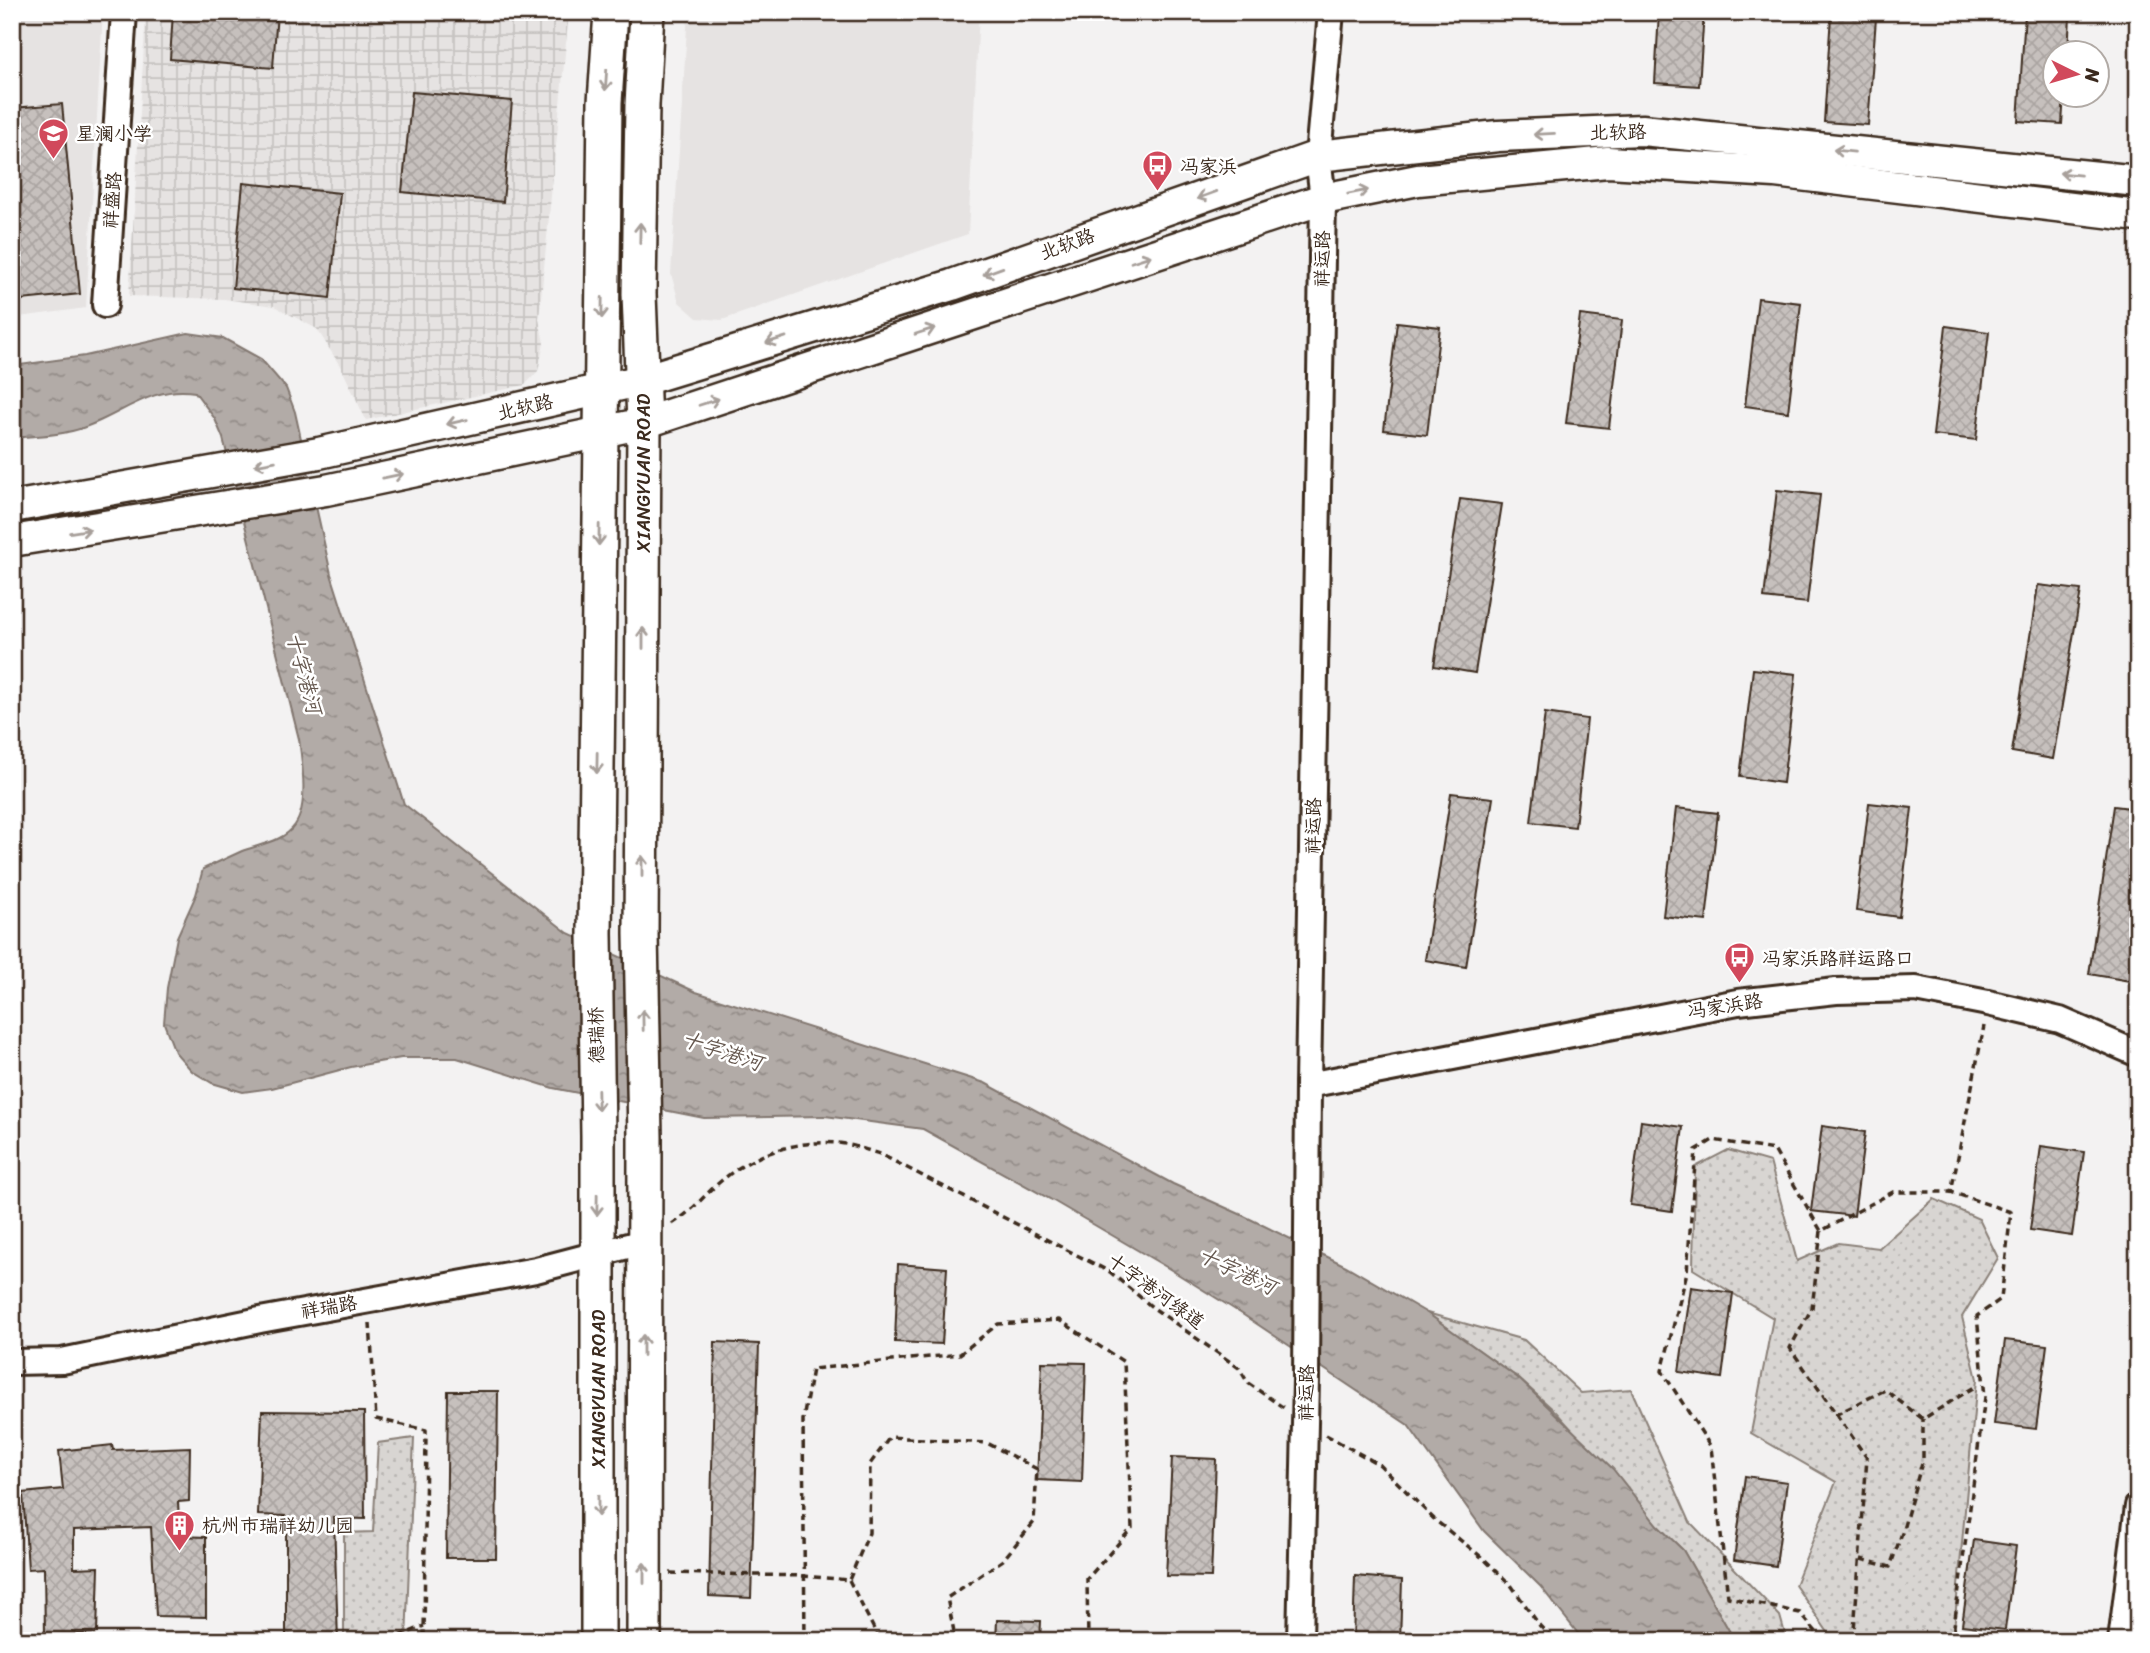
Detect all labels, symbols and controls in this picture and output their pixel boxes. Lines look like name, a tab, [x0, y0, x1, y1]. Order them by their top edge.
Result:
north arrow	[2042, 38, 2112, 108]
text: N	[2075, 66, 2110, 84]
one-way arrow	[599, 69, 612, 91]
street label: 北软路	[1589, 115, 1647, 149]
school or university icon: 星澜小学	[36, 116, 70, 160]
place label: 星澜小学	[76, 117, 152, 150]
one-way arrow	[1532, 128, 1555, 141]
one-way arrow	[1833, 144, 1855, 157]
bus stop icon: 冯家浜	[1140, 149, 1174, 193]
place label: 冯家浜	[1180, 150, 1237, 183]
one-way arrow	[2059, 167, 2082, 180]
street label: 祥盛路	[94, 170, 130, 230]
one-way arrow	[1346, 185, 1369, 198]
one-way arrow	[1196, 189, 1218, 202]
street label: 北软路	[1035, 219, 1099, 269]
one-way arrow	[633, 221, 647, 244]
street label: 祥运路	[1305, 230, 1339, 288]
one-way arrow	[1129, 252, 1151, 264]
one-way arrow	[982, 266, 1004, 278]
one-way arrow	[595, 296, 609, 319]
one-way arrow	[913, 323, 935, 336]
one-way arrow	[765, 334, 787, 347]
street label: 北软路	[494, 385, 556, 429]
street label: XIANGYUAN ROAD	[627, 393, 660, 553]
one-way arrow	[697, 395, 719, 407]
one-way arrow	[446, 416, 469, 430]
one-way arrow	[254, 457, 277, 470]
one-way arrow	[381, 469, 404, 483]
one-way arrow	[68, 524, 91, 537]
one-way arrow	[593, 524, 606, 547]
one-way arrow	[636, 627, 650, 650]
water label: 十字港河	[275, 628, 334, 721]
one-way arrow	[590, 751, 604, 774]
street label: 祥运路	[1296, 797, 1330, 855]
one-way arrow	[635, 855, 649, 878]
bus stop icon: 冯家浜路祥运路口	[1722, 941, 1756, 985]
place label: 冯家浜路祥运路口	[1762, 942, 1914, 975]
street label: 冯家浜路	[1685, 984, 1765, 1028]
street label: 德瑞桥	[579, 1006, 613, 1064]
one-way arrow	[636, 1008, 650, 1031]
water label: 十字港河	[676, 1020, 771, 1083]
one-way arrow	[591, 1088, 604, 1111]
one-way arrow	[591, 1193, 604, 1216]
water label: 十字港河	[1191, 1236, 1286, 1307]
street label: 十字港河绿道	[1100, 1244, 1212, 1338]
street label: 祥瑞路	[298, 1286, 360, 1328]
street label: XIANGYUAN ROAD	[582, 1309, 615, 1469]
one-way arrow	[636, 1334, 650, 1357]
street label: 祥运路	[1289, 1364, 1323, 1422]
one-way arrow	[591, 1494, 605, 1517]
building icon: 杭州市瑞祥幼儿园	[162, 1508, 196, 1552]
place label: 杭州市瑞祥幼儿园	[202, 1509, 354, 1542]
one-way arrow	[637, 1561, 651, 1584]

